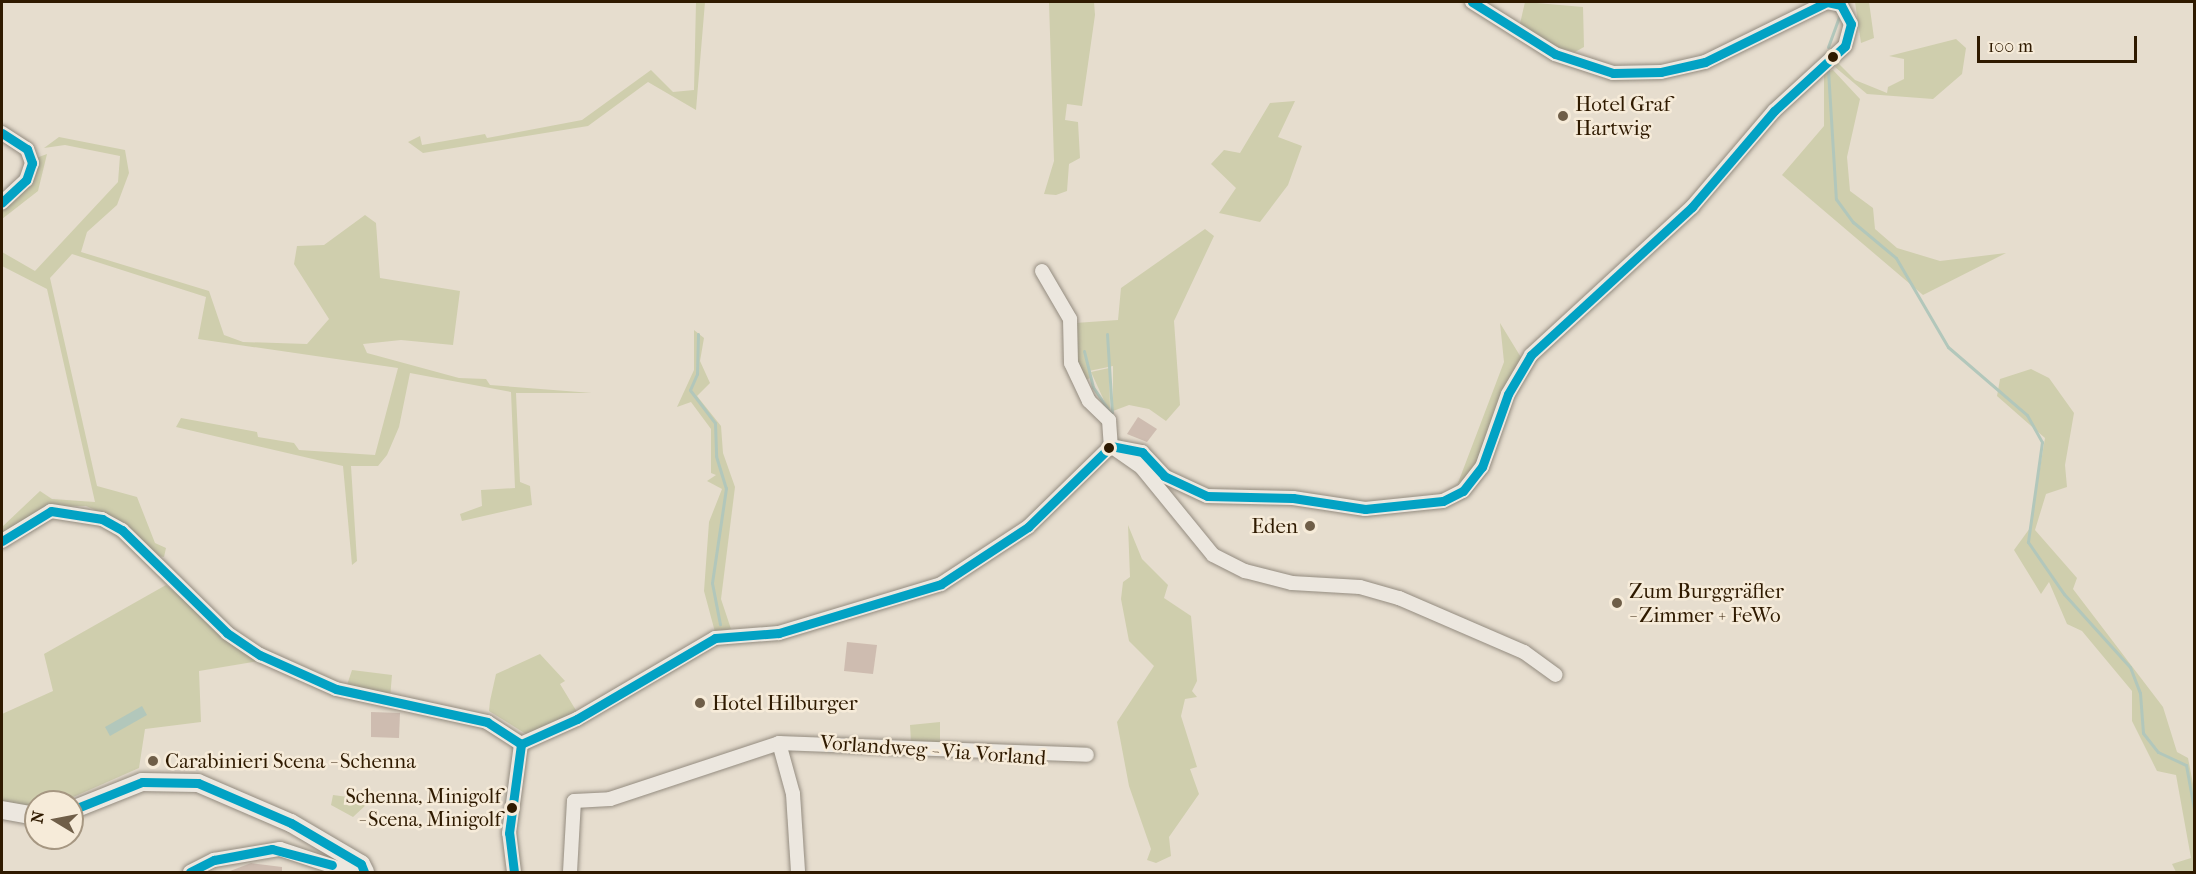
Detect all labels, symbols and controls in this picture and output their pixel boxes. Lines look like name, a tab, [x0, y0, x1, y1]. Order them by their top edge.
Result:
scale bar	[1980, 24, 2140, 62]
text: 100 m	[1988, 36, 2033, 57]
unlabelled marker	[1827, 51, 1839, 63]
place label: Hotel Graf Hartwig	[1575, 91, 1670, 141]
marker: Hotel Graf Hartwig	[1556, 109, 1570, 123]
unlabelled marker	[1103, 442, 1115, 454]
place label: Eden	[1251, 513, 1298, 539]
marker: Eden	[1303, 519, 1317, 533]
place label: Zum Burggräfler - Zimmer + FeWo	[1629, 578, 1784, 628]
marker: Zum Burggräfler - Zimmer + FeWo	[1610, 596, 1624, 610]
place label: Hotel Hilburger	[712, 690, 858, 716]
marker: Hotel Hilburger	[693, 696, 707, 710]
street label: Vorlandweg - Via Vorland	[819, 730, 1047, 770]
place label: Carabinieri Scena - Schenna	[165, 748, 416, 774]
marker: Carabinieri Scena - Schenna	[146, 754, 160, 768]
place label: Schenna, Minigolf - Scena, Minigolf	[345, 784, 501, 831]
north arrow	[24, 790, 84, 850]
marker: Schenna, Minigolf - Scena, Minigolf	[506, 802, 518, 814]
text: N	[27, 810, 48, 825]

